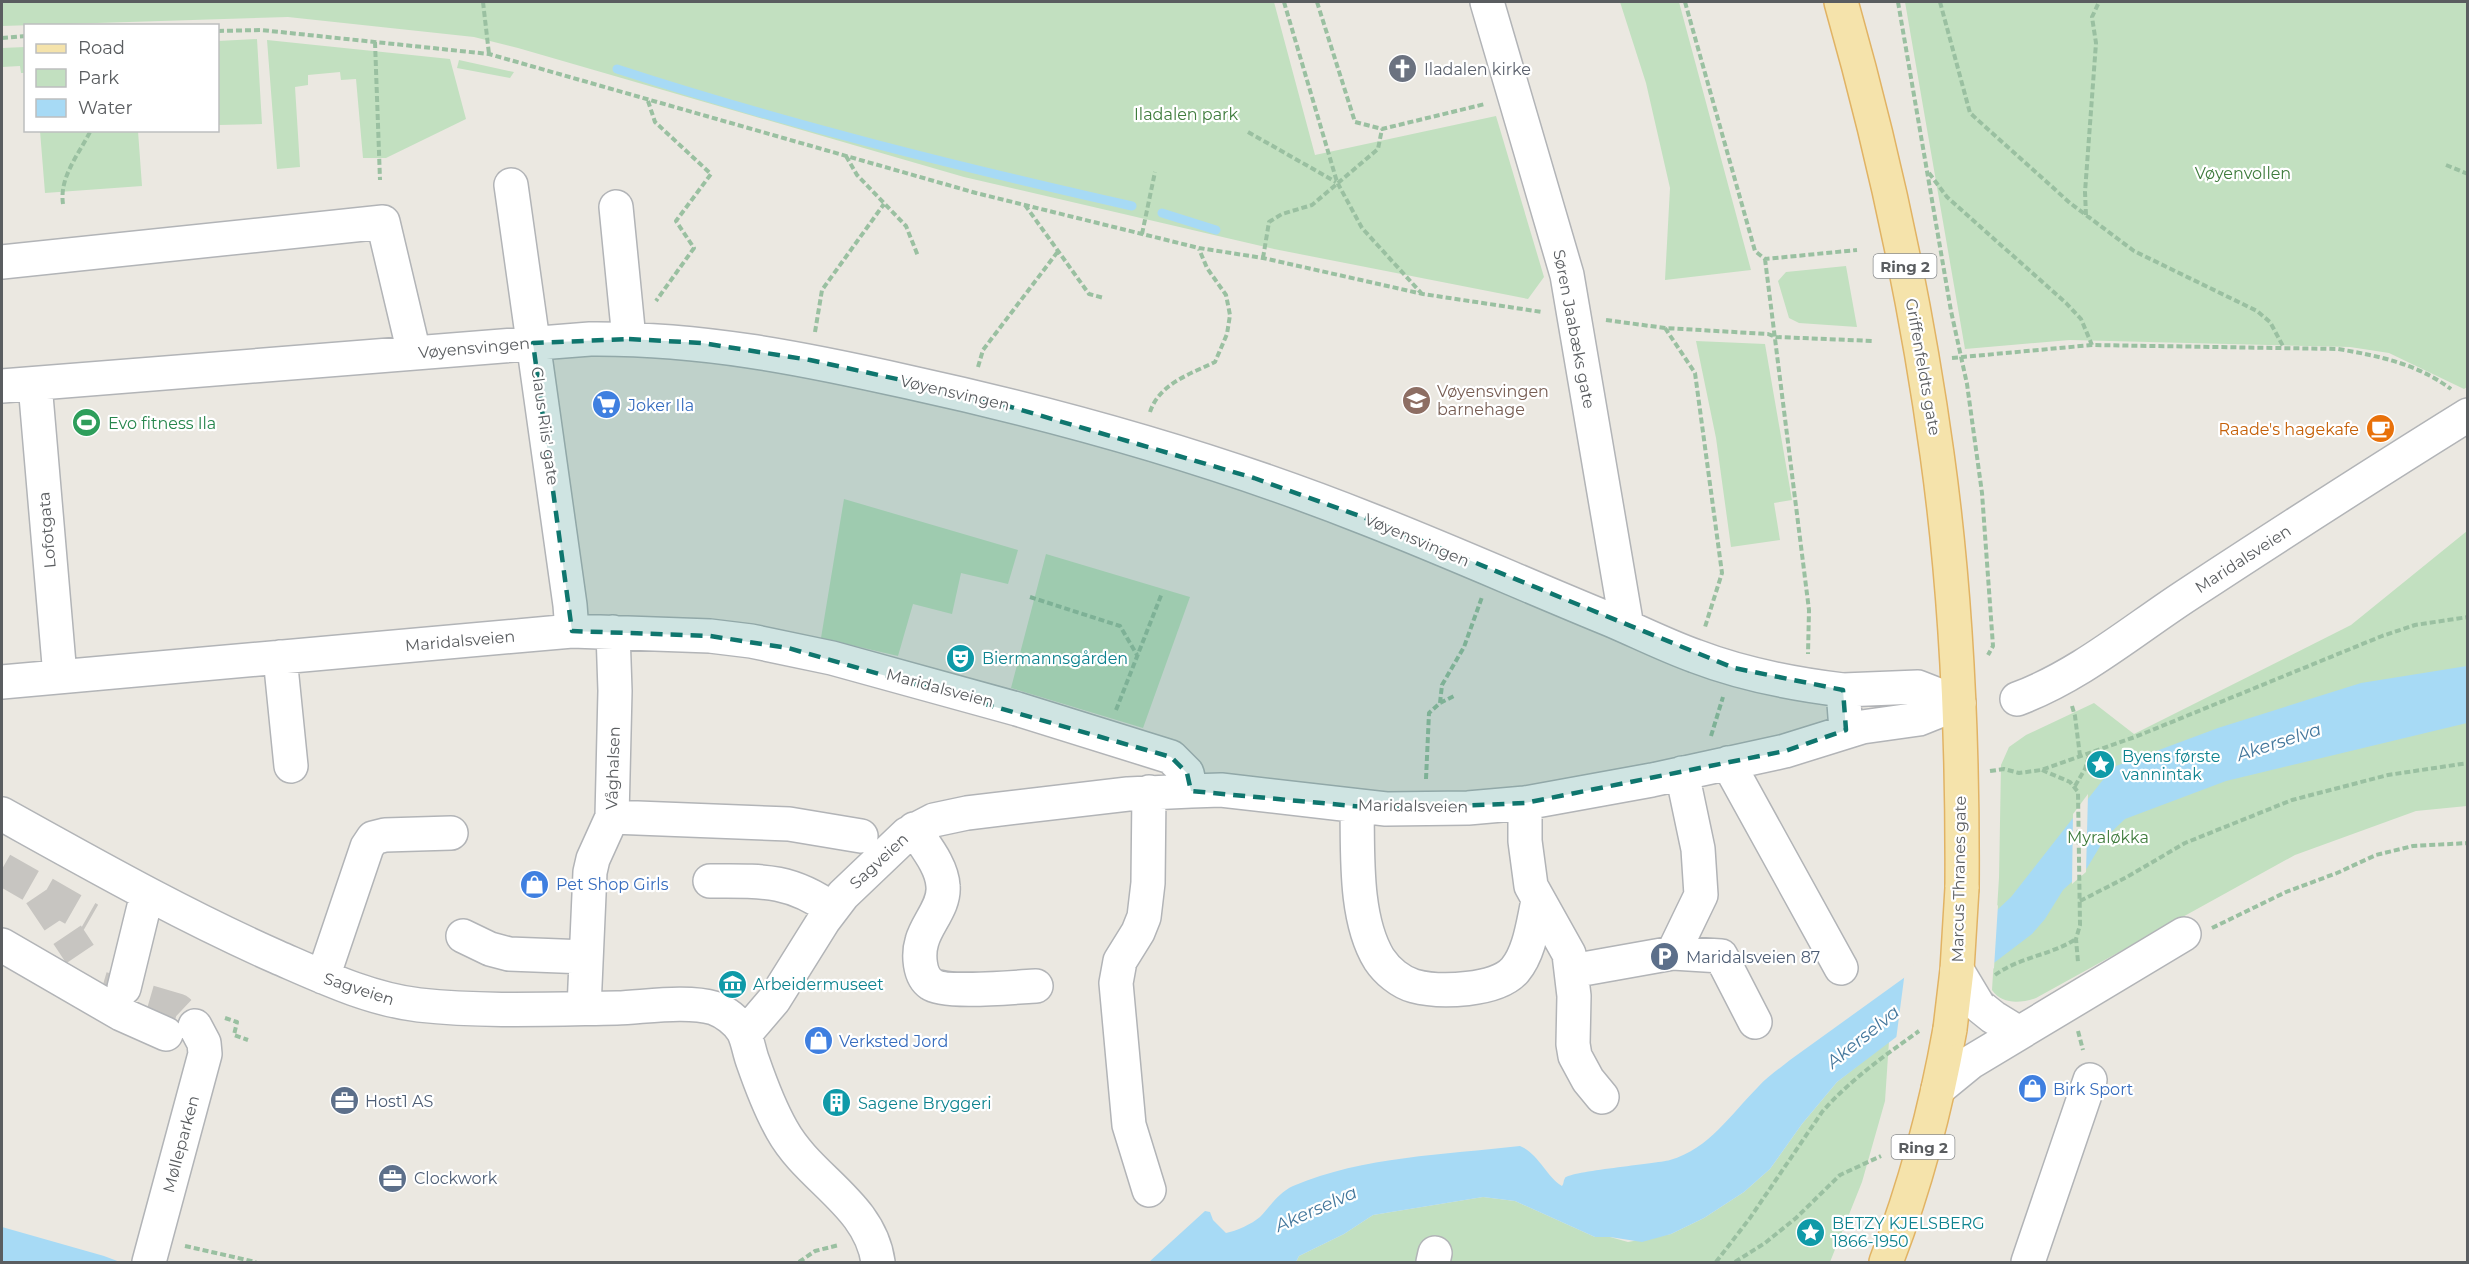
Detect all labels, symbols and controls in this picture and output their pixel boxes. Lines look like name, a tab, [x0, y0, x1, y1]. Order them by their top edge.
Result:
legend	[24, 24, 219, 132]
text: Road	[78, 37, 125, 59]
church icon: Iladalen kirke	[1387, 53, 1419, 85]
place label: Iladalen kirke	[1424, 60, 1531, 79]
text: Park	[78, 67, 119, 89]
text: Water	[78, 97, 133, 119]
park label: Iladalen park	[1134, 105, 1238, 124]
park label: Vøyenvollen	[2195, 164, 2291, 183]
street label: Søren Jaabæks gate	[1549, 248, 1599, 410]
road number: Ring 2	[1874, 254, 1936, 278]
street label: Griffenfeldts gate	[1902, 297, 1944, 437]
street label: Vøyensvingen	[417, 334, 531, 362]
street label: Claus Riis' gate	[527, 366, 563, 486]
street label: Vøyensvingen	[898, 371, 1012, 415]
place label: Vøyensvingen barnehage	[1437, 382, 1549, 419]
school or university icon: Vøyensvingen barnehage	[1400, 384, 1432, 416]
supermarket icon: Joker Ila	[591, 389, 623, 421]
place label: Joker Ila	[627, 396, 694, 415]
sports icon: Evo fitness Ila	[71, 407, 103, 439]
cafe icon: Raade's hagekafe	[2364, 413, 2396, 445]
place label: Evo fitness Ila	[108, 414, 216, 433]
place label: Raade's hagekafe	[2219, 420, 2359, 439]
street label: Lofotgata	[34, 491, 60, 569]
street label: Vøyensvingen	[1362, 509, 1472, 571]
street label: Maridalsveien	[2192, 521, 2294, 597]
street label: Maridalsveien	[404, 627, 516, 655]
theatre icon: Biermannsgården	[945, 642, 977, 674]
place label: Biermannsgården	[982, 649, 1128, 668]
street label: Maridalsveien	[884, 665, 996, 711]
water label: Akerselva	[2233, 718, 2324, 766]
street label: Våghalsen	[602, 726, 624, 810]
place label: Byens første vannintak	[2122, 747, 2220, 784]
place icon: Byens første vannintak	[2085, 749, 2117, 781]
street label: Maridalsveien	[1358, 796, 1468, 816]
street label: Marcus Thranes gate	[1948, 796, 1970, 962]
park label: Myraløkka	[2067, 828, 2149, 847]
street label: Sagveien	[846, 829, 912, 893]
shop icon: Pet Shop Girls	[519, 868, 551, 900]
place label: Pet Shop Girls	[556, 875, 669, 894]
parking icon: Maridalsveien 87	[1649, 941, 1681, 973]
place label: Maridalsveien 87	[1686, 948, 1820, 967]
museum icon: Arbeidermuseet	[716, 968, 748, 1000]
street label: Sagveien	[321, 969, 397, 1009]
place label: Arbeidermuseet	[753, 975, 884, 994]
water label: Akerselva	[1821, 1001, 1904, 1074]
shop icon: Verksted Jord	[802, 1025, 834, 1057]
place label: Verksted Jord	[839, 1032, 948, 1051]
shop icon: Birk Sport	[2016, 1073, 2048, 1105]
place label: Birk Sport	[2053, 1080, 2134, 1099]
office icon: Host1 AS	[328, 1085, 360, 1117]
building icon: Sagene Bryggeri	[821, 1087, 853, 1119]
place label: Host1 AS	[365, 1092, 433, 1111]
street label: Mølleparken	[159, 1093, 203, 1195]
place label: Sagene Bryggeri	[858, 1094, 992, 1113]
road number: Ring 2	[1892, 1135, 1954, 1159]
office icon: Clockwork	[377, 1162, 409, 1194]
place label: Clockwork	[414, 1169, 498, 1188]
water label: Akerselva	[1271, 1181, 1360, 1237]
place label: BETZY KJELSBERG 1866-1950	[1832, 1214, 1985, 1251]
place icon: BETZY KJELSBERG 1866-1950	[1795, 1216, 1827, 1248]

